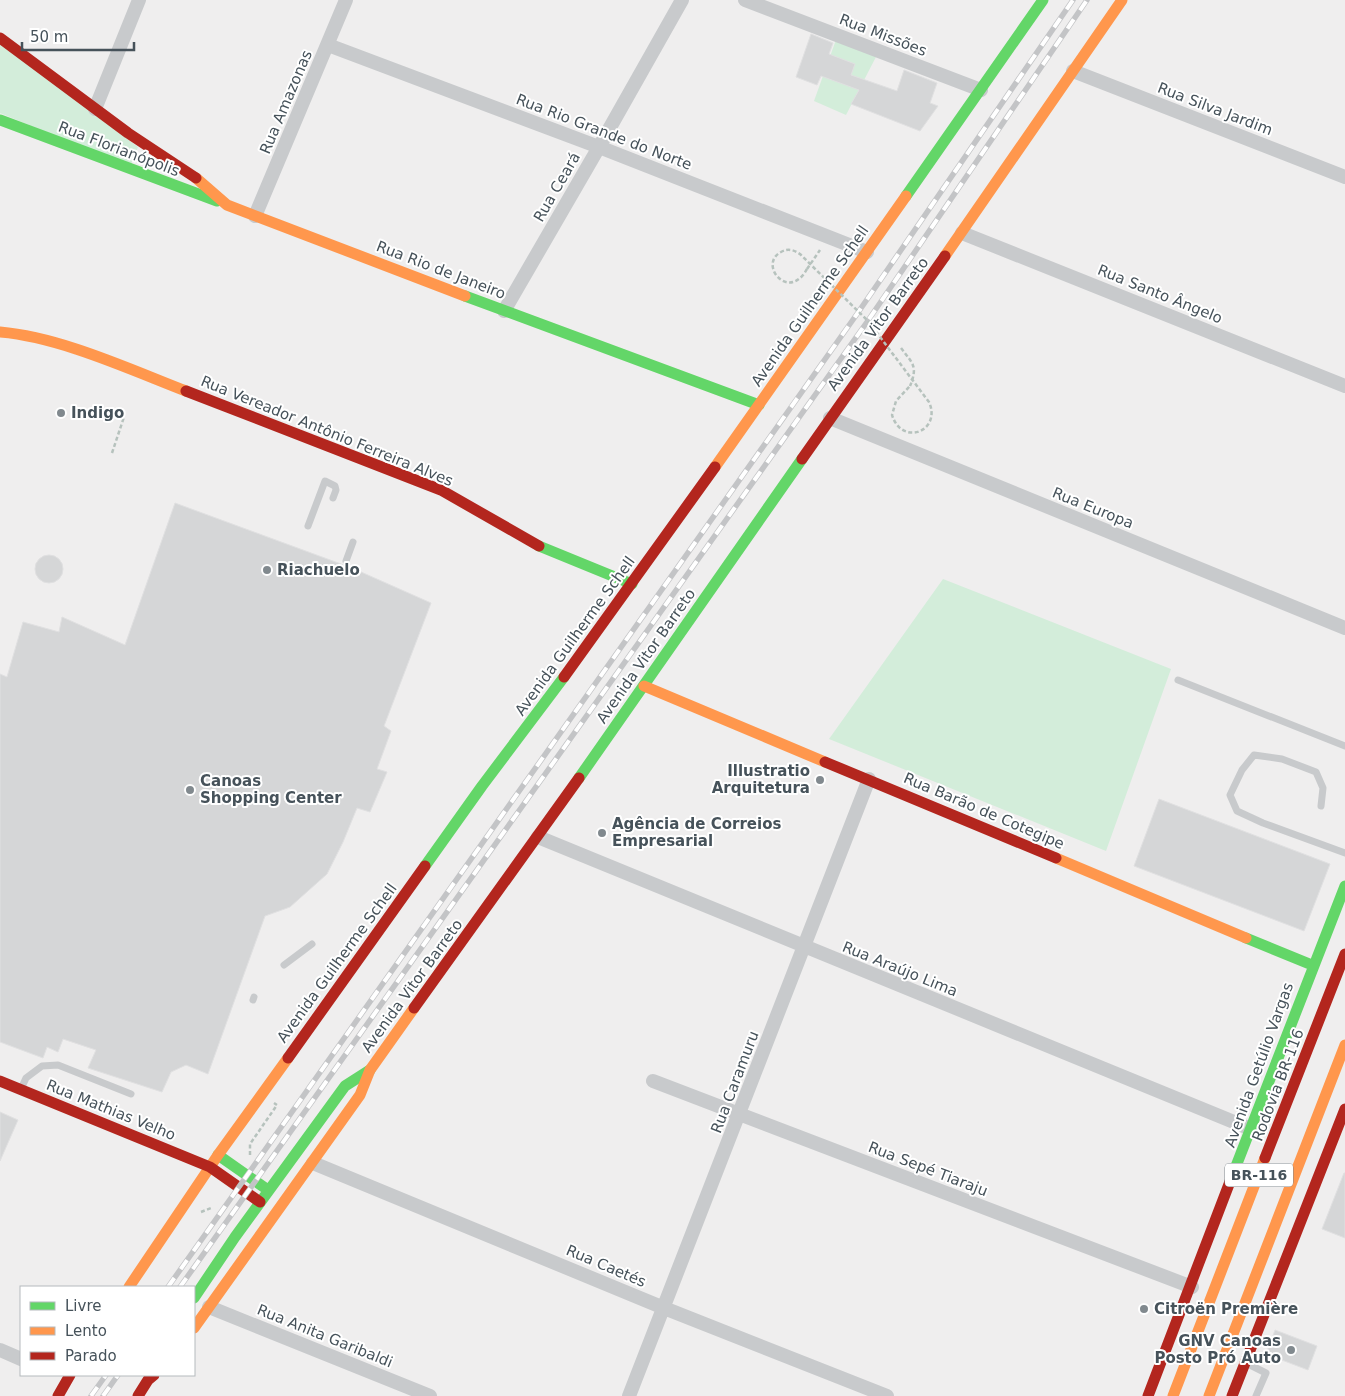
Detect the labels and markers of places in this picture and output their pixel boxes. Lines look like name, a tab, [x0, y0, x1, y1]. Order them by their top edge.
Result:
place label: Indigo	[71, 404, 124, 422]
marker: Indigo	[55, 407, 67, 419]
place label: Riachuelo	[277, 561, 360, 579]
marker: Riachuelo	[261, 564, 273, 576]
place label: Illustratio Arquitetura	[712, 762, 810, 797]
place label: Canoas Shopping Center	[200, 772, 342, 807]
marker: Illustratio Arquitetura	[814, 774, 826, 786]
marker: Canoas Shopping Center	[184, 784, 196, 796]
place label: Agência de Correios Empresarial	[612, 815, 781, 850]
marker: Agência de Correios Empresarial	[596, 827, 608, 839]
place label: Citroën Première	[1154, 1300, 1298, 1318]
marker: Citroën Première	[1138, 1303, 1150, 1315]
place label: GNV Canoas Posto Pró Auto	[1154, 1332, 1281, 1367]
marker: GNV Canoas Posto Pró Auto	[1285, 1344, 1297, 1356]

